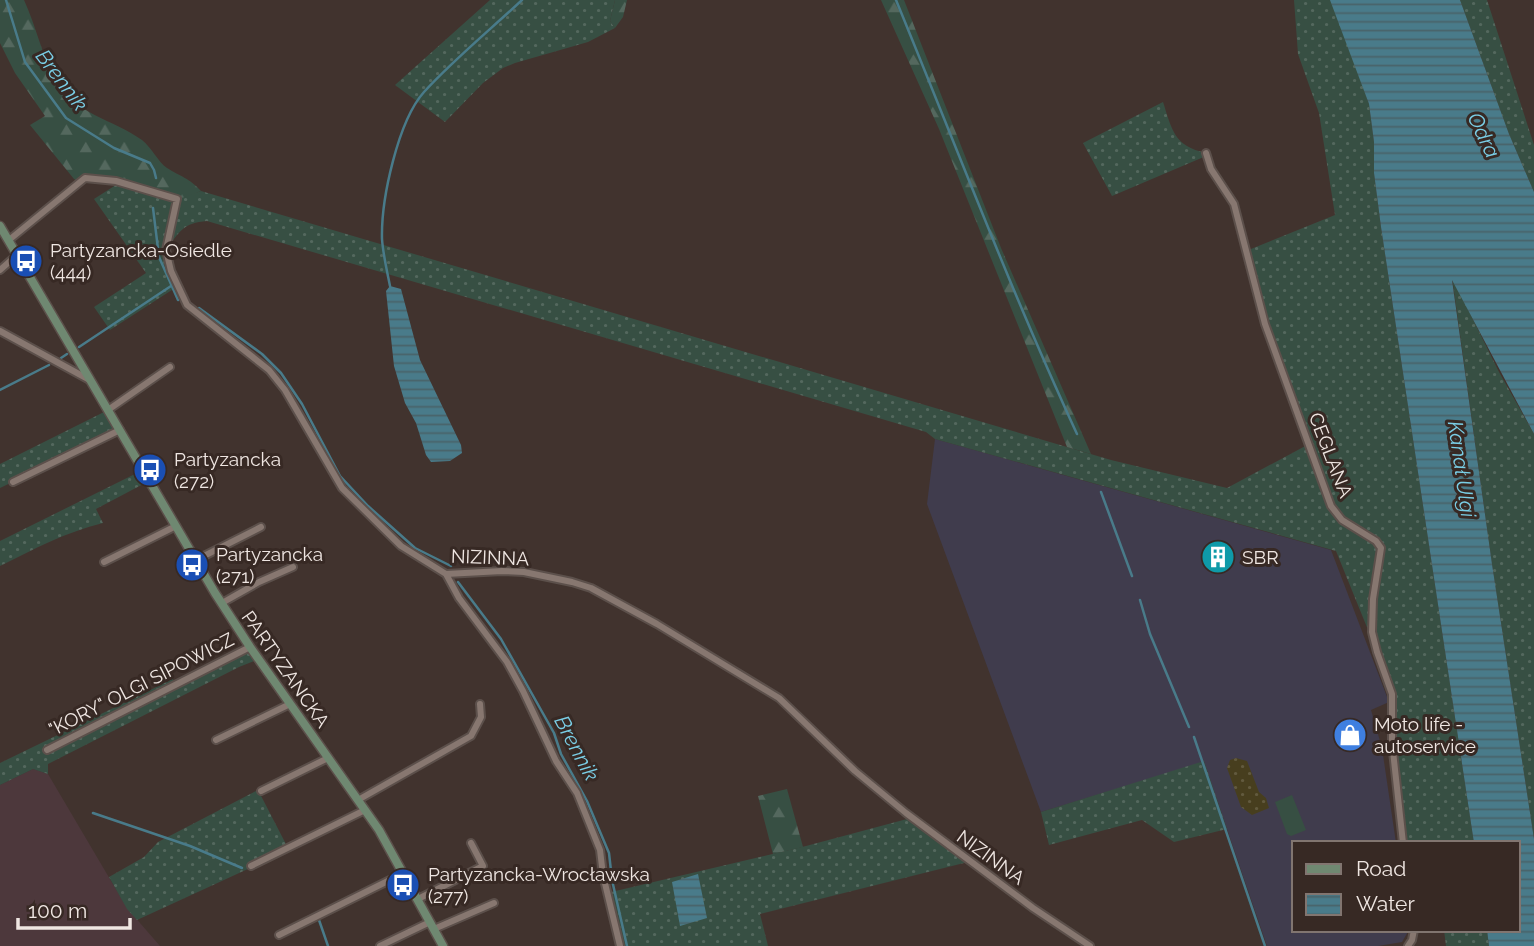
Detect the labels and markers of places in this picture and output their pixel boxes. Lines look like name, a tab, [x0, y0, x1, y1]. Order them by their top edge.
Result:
place label: Partyzancka-Osiedle (444)	[50, 239, 232, 283]
bus stop icon: Partyzancka-Osiedle (444)	[7, 242, 45, 280]
place label: Partyzancka (272)	[174, 448, 281, 492]
bus stop icon: Partyzancka (272)	[131, 451, 169, 489]
building icon: SBR	[1199, 538, 1237, 576]
place label: Partyzancka (271)	[216, 543, 323, 587]
bus stop icon: Partyzancka (271)	[173, 546, 211, 584]
place label: SBR	[1242, 546, 1279, 568]
place label: Moto life - autoservice	[1374, 713, 1476, 757]
shop icon: Moto life - autoservice	[1331, 716, 1369, 754]
place label: Partyzancka-Wrocławska (277)	[428, 863, 650, 907]
bus stop icon: Partyzancka-Wrocławska (277)	[384, 866, 422, 904]

